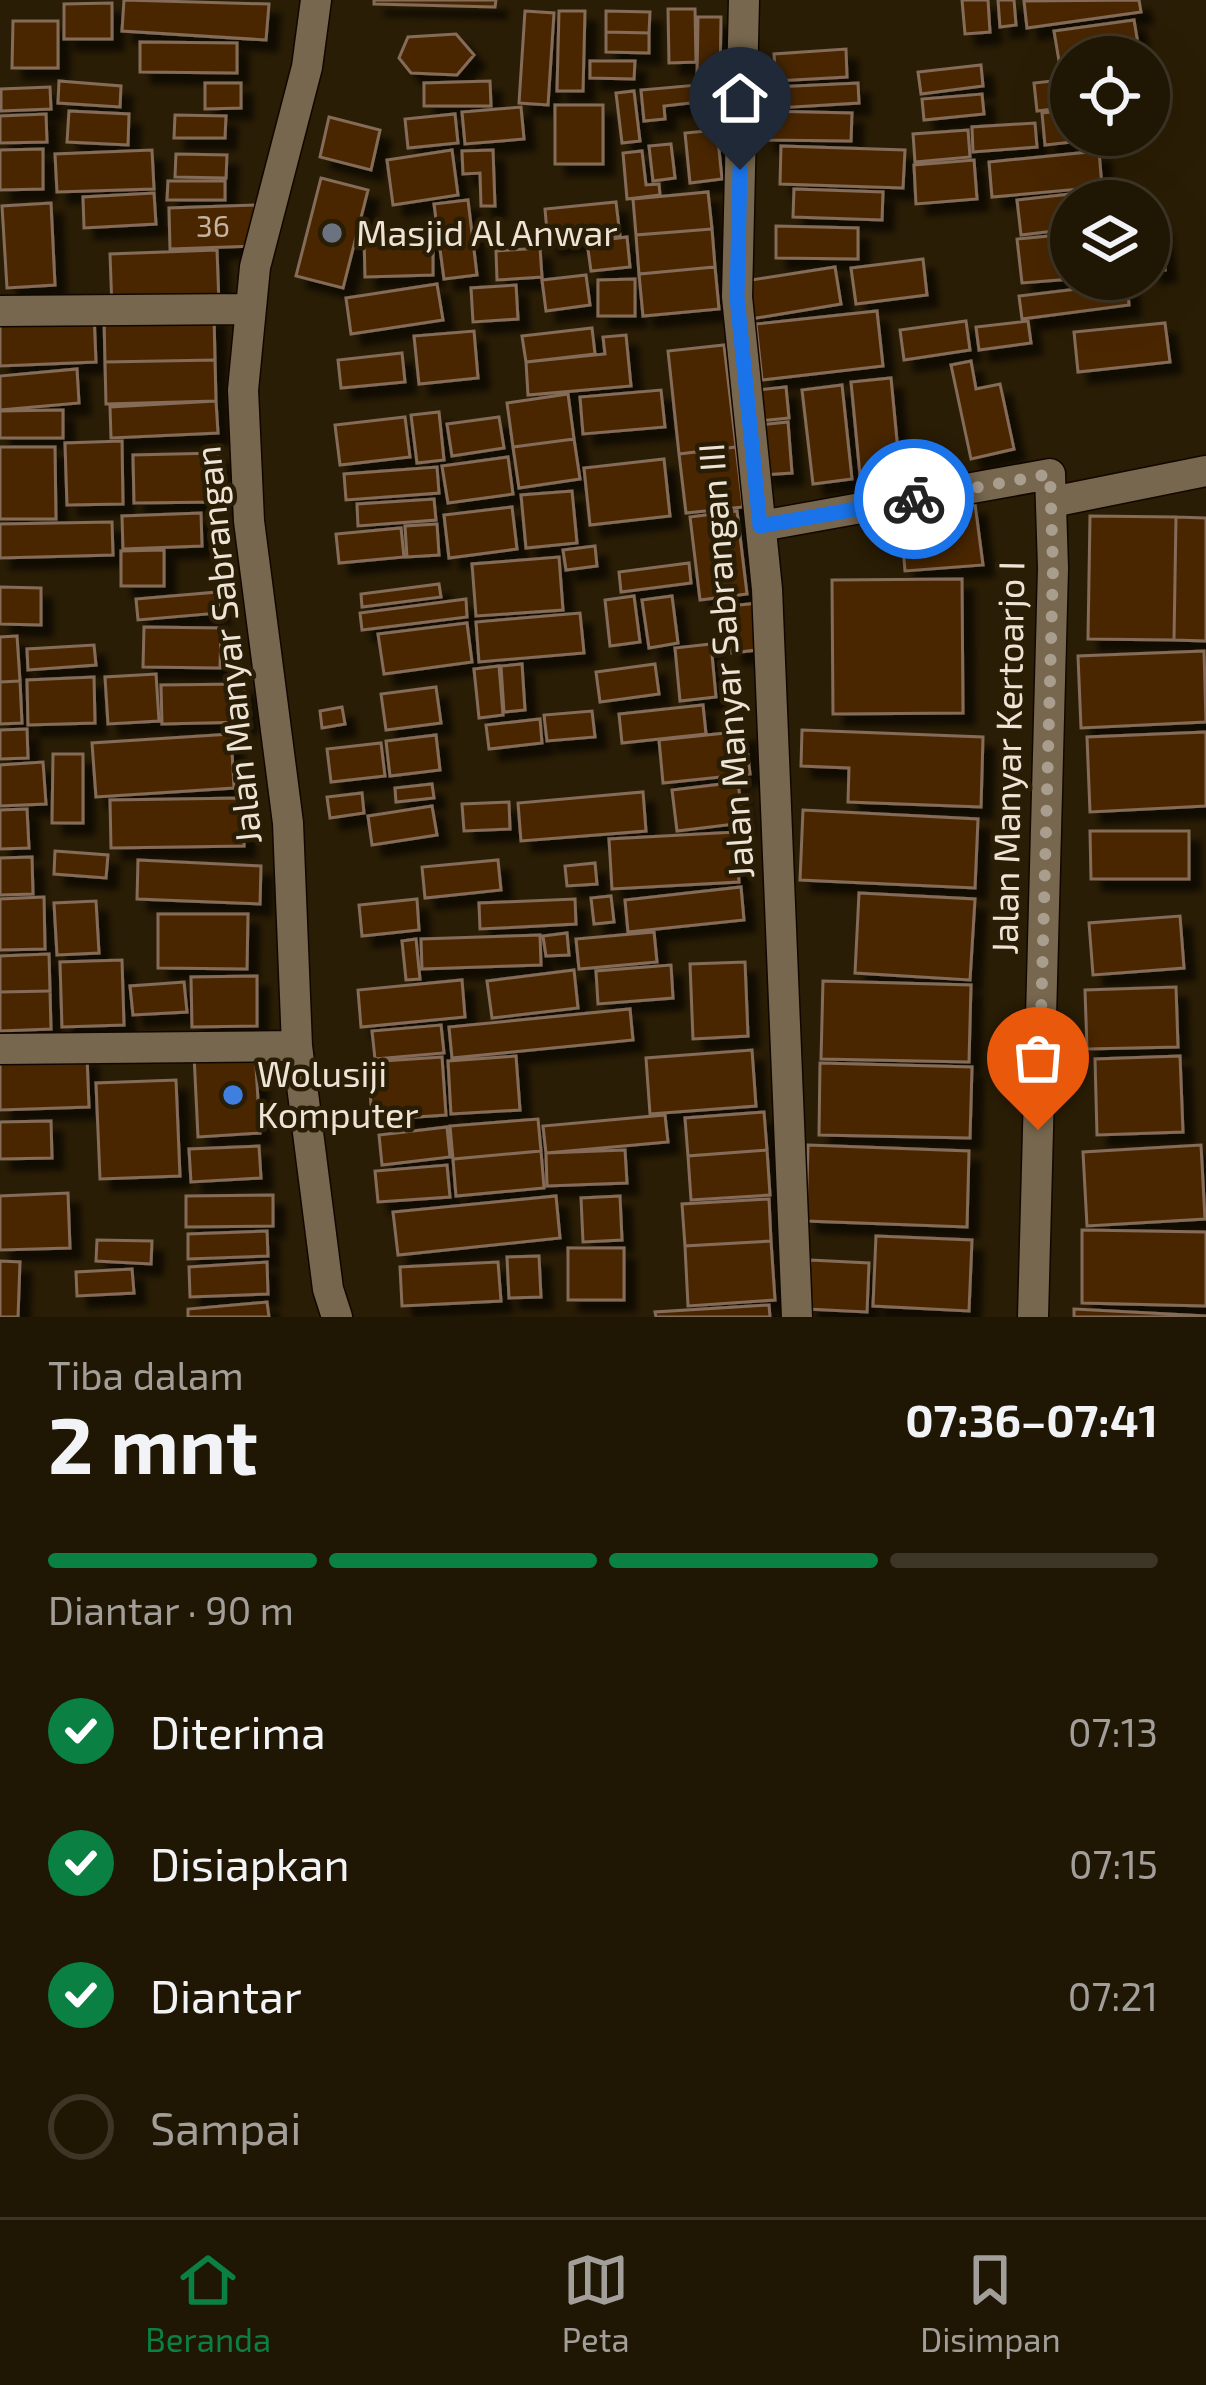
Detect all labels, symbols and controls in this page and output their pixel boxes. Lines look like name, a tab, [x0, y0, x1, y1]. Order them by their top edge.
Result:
map controls	[1050, 36, 1170, 300]
button: locate	[1050, 36, 1170, 156]
pin	[689, 47, 791, 170]
icon: home	[707, 65, 773, 131]
button: layers	[1050, 180, 1170, 300]
house number: 36	[196, 207, 230, 243]
place label: Masjid Al Anwar	[356, 210, 618, 253]
marker: Masjid Al Anwar	[319, 220, 345, 246]
courier	[854, 439, 974, 559]
street label: Jalan Manyar Sabrangan III	[688, 442, 761, 880]
street label: Jalan Manyar Sabrangan	[184, 444, 269, 846]
icon: bike	[881, 466, 947, 532]
street label: Jalan Manyar Kertoarjo I	[982, 561, 1031, 955]
pin	[987, 1007, 1089, 1130]
icon: bag	[1005, 1025, 1071, 1091]
place label: Wolusiji Komputer	[257, 1051, 419, 1135]
marker: Wolusiji Komputer	[220, 1082, 246, 1108]
text: Tiba dalam	[48, 1351, 244, 1398]
text: 07:36–07:41	[905, 1392, 1158, 1446]
text: 2 mnt	[48, 1396, 258, 1490]
text: Diantar · 90 m	[48, 1586, 294, 1633]
icon: check	[48, 1698, 114, 1764]
text: Diterima	[150, 1704, 326, 1758]
text: 07:13	[1068, 1708, 1158, 1755]
icon: check	[48, 1830, 114, 1896]
text: Disiapkan	[150, 1836, 350, 1890]
text: 07:15	[1069, 1840, 1158, 1887]
icon: check	[48, 1962, 114, 2028]
text: Diantar	[150, 1968, 302, 2022]
text: 07:21	[1068, 1972, 1158, 2019]
text: Sampai	[150, 2100, 301, 2154]
tab: Beranda	[145, 2247, 271, 2359]
tab: Peta	[562, 2247, 630, 2359]
tab: Disimpan	[920, 2247, 1061, 2359]

